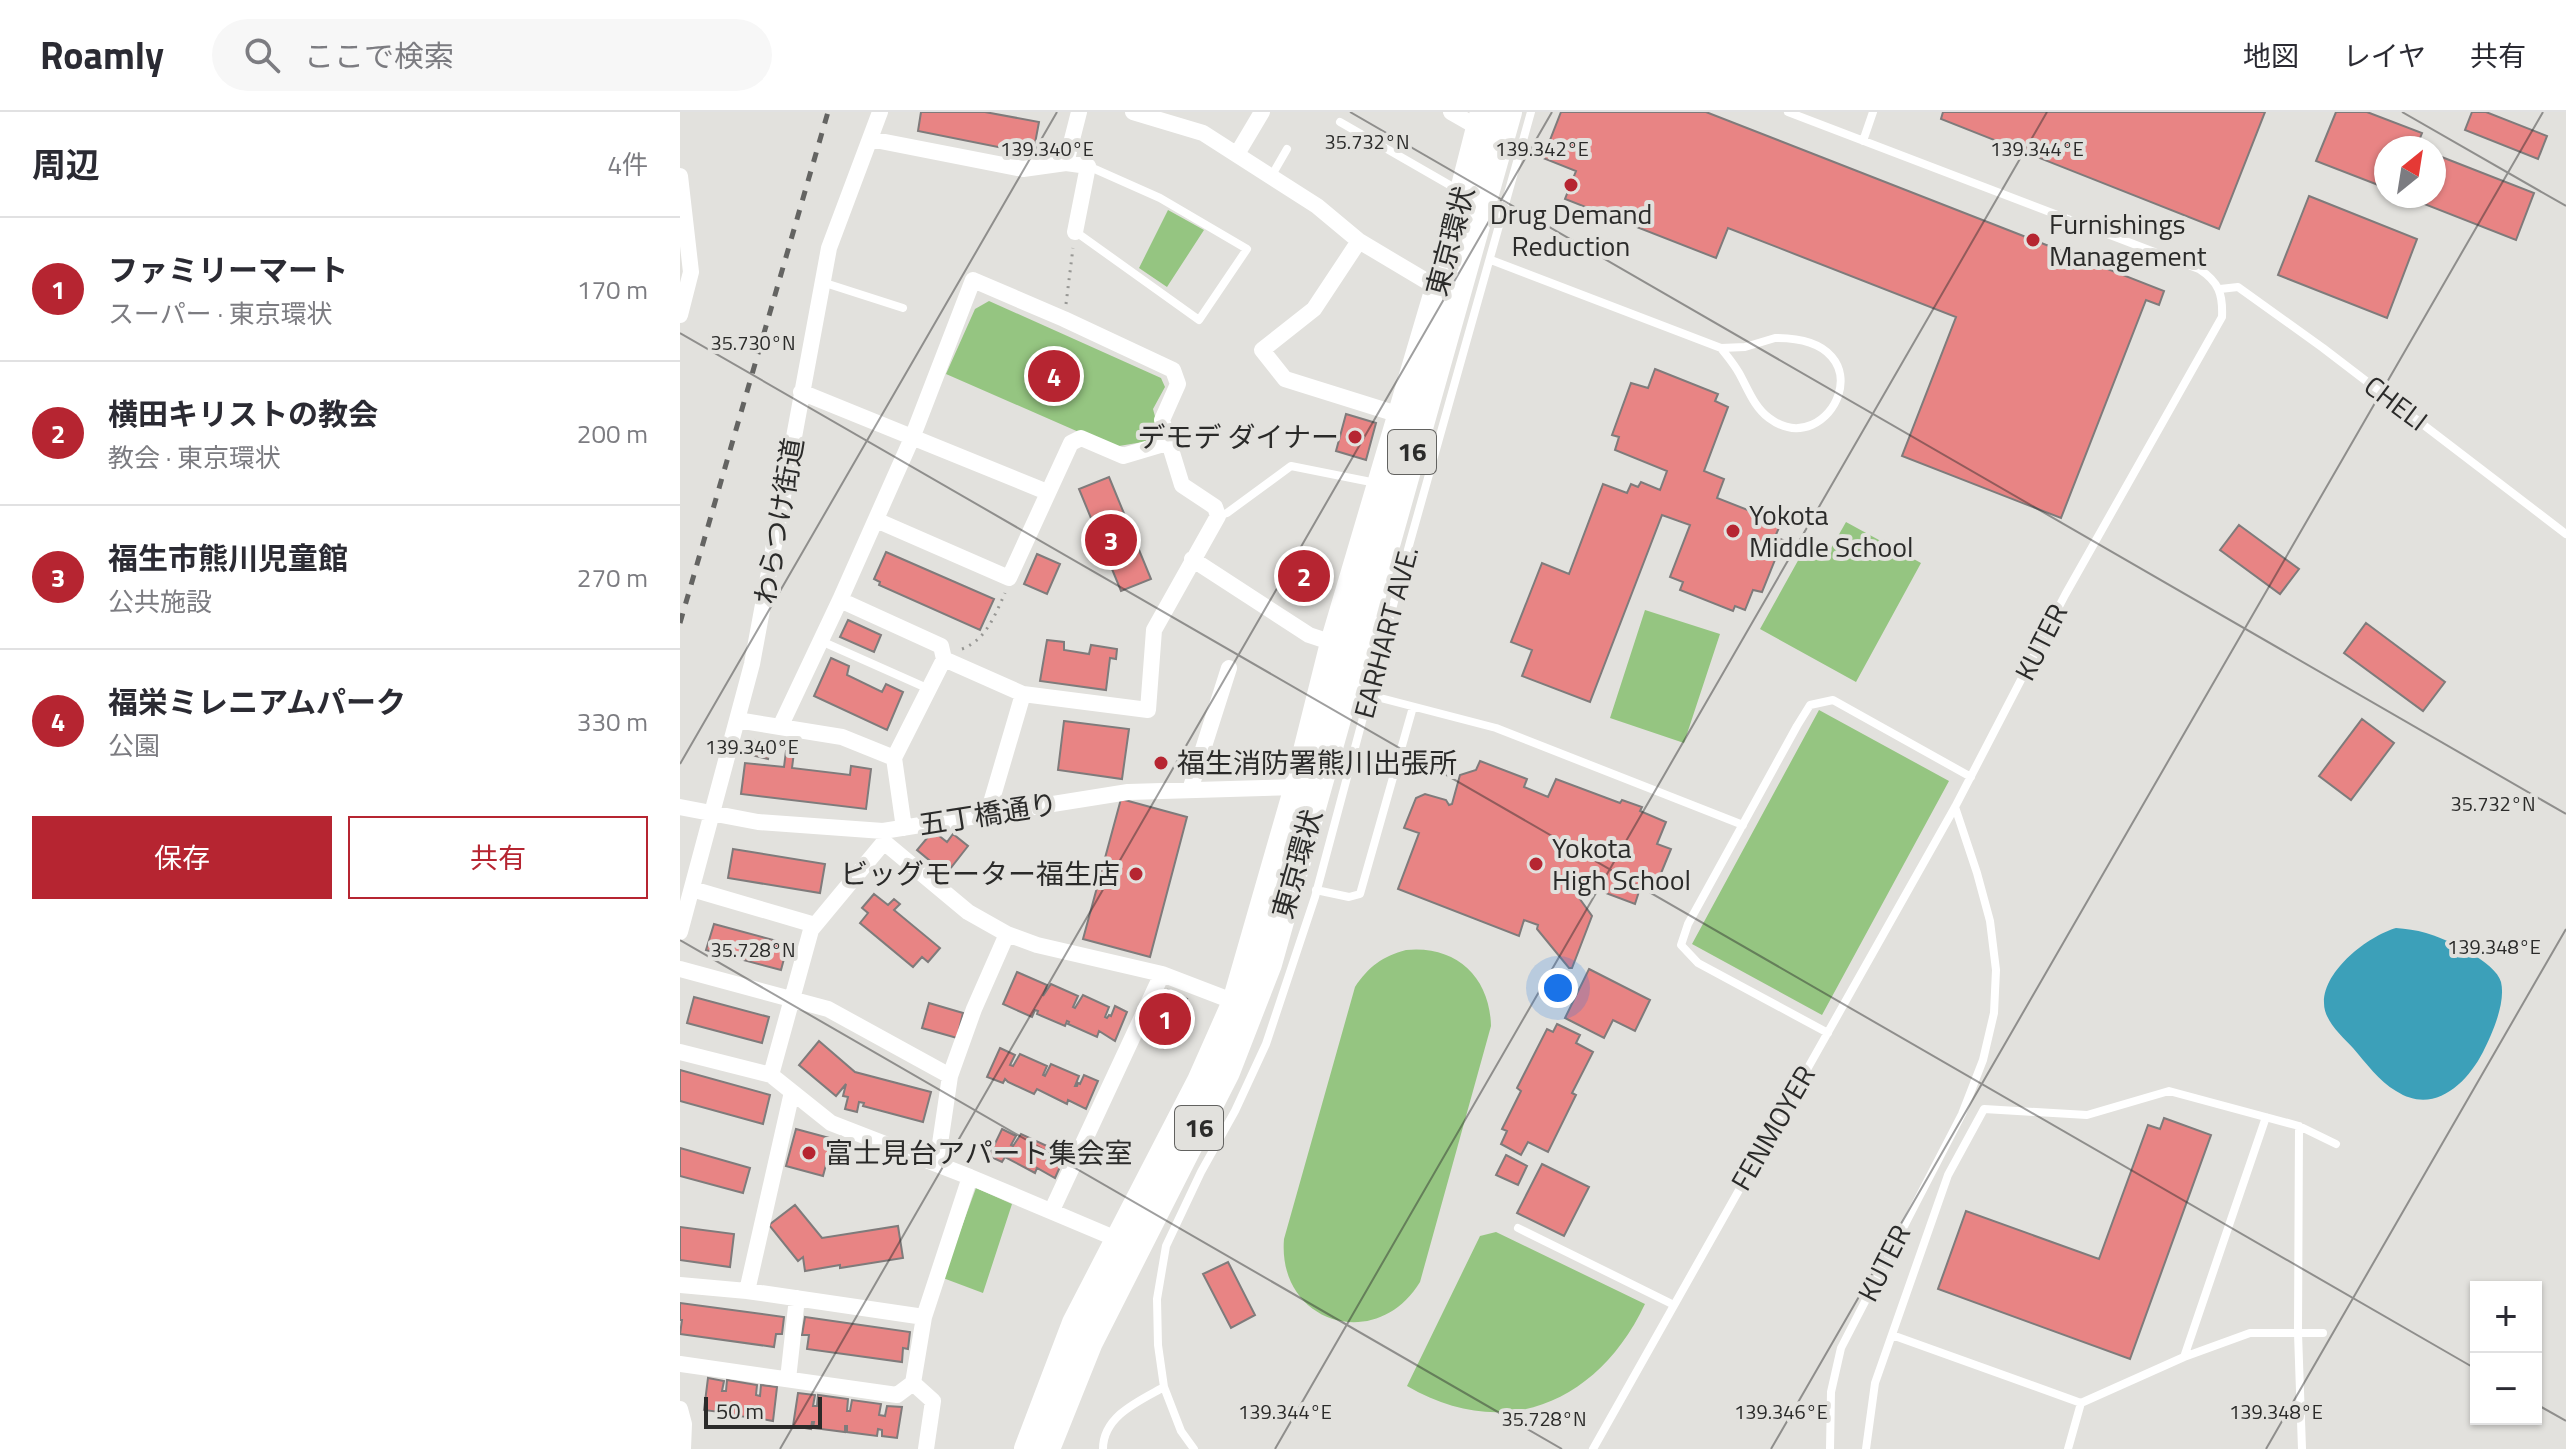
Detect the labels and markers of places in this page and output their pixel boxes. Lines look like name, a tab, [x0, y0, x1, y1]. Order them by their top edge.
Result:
marker: Drug Demand Reduction	[1562, 176, 1580, 194]
place label: Drug Demand Reduction	[1490, 192, 1652, 267]
place label: Furnishings Management	[2049, 202, 2207, 277]
marker: Furnishings Management	[2024, 231, 2042, 249]
pin: 4	[1028, 346, 1080, 406]
place label: デモデ ダイナー	[1137, 415, 1339, 458]
marker: デモデ ダイナー	[1346, 428, 1364, 446]
place label: Yokota Middle School	[1749, 493, 1914, 568]
pin: 3	[1085, 510, 1137, 570]
marker: Yokota Middle School	[1724, 522, 1742, 540]
pin: 2	[1278, 546, 1330, 606]
place label: 福生消防署熊川出張所	[1177, 741, 1457, 784]
marker: 福生消防署熊川出張所	[1152, 754, 1170, 772]
place label: Yokota High School	[1552, 826, 1691, 901]
place label: ビッグモーター福生店	[840, 852, 1120, 895]
marker: Yokota High School	[1527, 855, 1545, 873]
marker: ビッグモーター福生店	[1127, 865, 1145, 883]
pin: 1	[1139, 989, 1191, 1049]
place label: 富士見台アパート集会室	[825, 1131, 1132, 1174]
marker: 富士見台アパート集会室	[800, 1144, 818, 1162]

